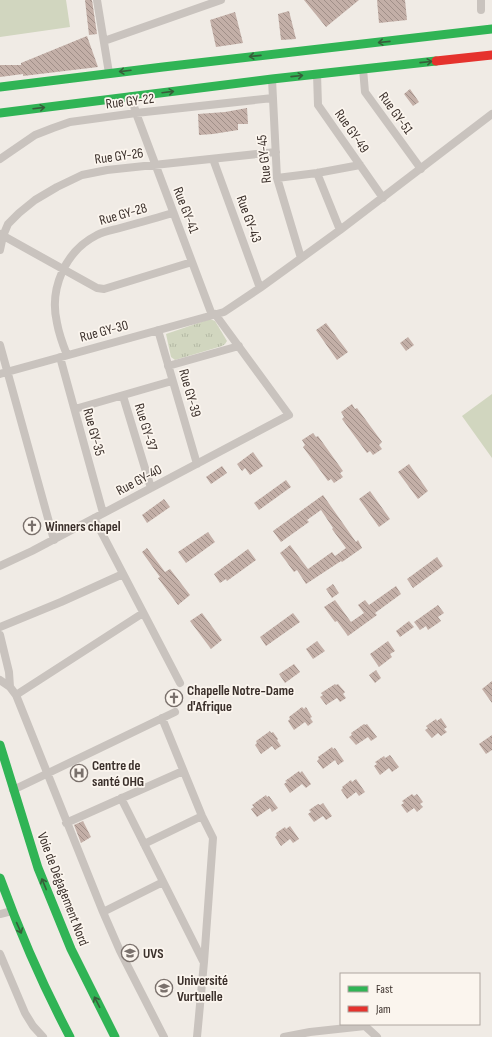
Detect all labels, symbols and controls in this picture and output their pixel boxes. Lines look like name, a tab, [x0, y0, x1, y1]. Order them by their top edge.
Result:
one-way arrow	[378, 38, 391, 45]
one-way arrow	[248, 52, 261, 60]
one-way arrow	[419, 58, 432, 66]
one-way arrow	[119, 67, 132, 75]
one-way arrow	[290, 72, 303, 80]
one-way arrow	[161, 88, 174, 95]
street label: Rue GY-51	[375, 89, 417, 137]
street label: Rue GY-22	[105, 90, 155, 112]
one-way arrow	[32, 105, 45, 112]
street label: Rue GY-49	[331, 106, 373, 156]
street label: Rue GY-45	[253, 134, 275, 184]
street label: Rue GY-26	[94, 144, 144, 168]
street label: Rue GY-41	[169, 185, 203, 236]
street label: Rue GY-43	[233, 193, 265, 245]
street label: Rue GY-28	[97, 199, 149, 229]
street label: Rue GY-30	[78, 316, 130, 346]
street label: Rue GY-39	[175, 367, 205, 419]
street label: Rue GY-37	[131, 401, 161, 453]
street label: Rue GY-35	[79, 406, 109, 458]
street label: Rue GY-40	[113, 461, 165, 499]
church icon: Winners chapel	[22, 516, 42, 536]
place label: Winners chapel	[45, 518, 121, 535]
place label: Chapelle Notre-Dame d'Afrique	[187, 682, 294, 715]
church icon: Chapelle Notre-Dame d'Afrique	[164, 688, 184, 708]
place label: Centre de santé OHG	[92, 757, 144, 790]
hospital icon: Centre de santé OHG	[69, 763, 89, 783]
street label: Voie de Dégagement Nord	[34, 830, 93, 948]
one-way arrow	[39, 878, 47, 890]
one-way arrow	[16, 921, 23, 933]
school or university icon: UVS	[120, 943, 140, 963]
place label: UVS	[143, 945, 163, 962]
place label: Université Vurtuelle	[177, 972, 228, 1005]
legend	[340, 973, 480, 1025]
school or university icon: Université Vurtuelle	[154, 978, 174, 998]
text: Fast	[376, 982, 393, 997]
one-way arrow	[93, 997, 100, 1009]
text: Jam	[375, 1002, 391, 1017]

